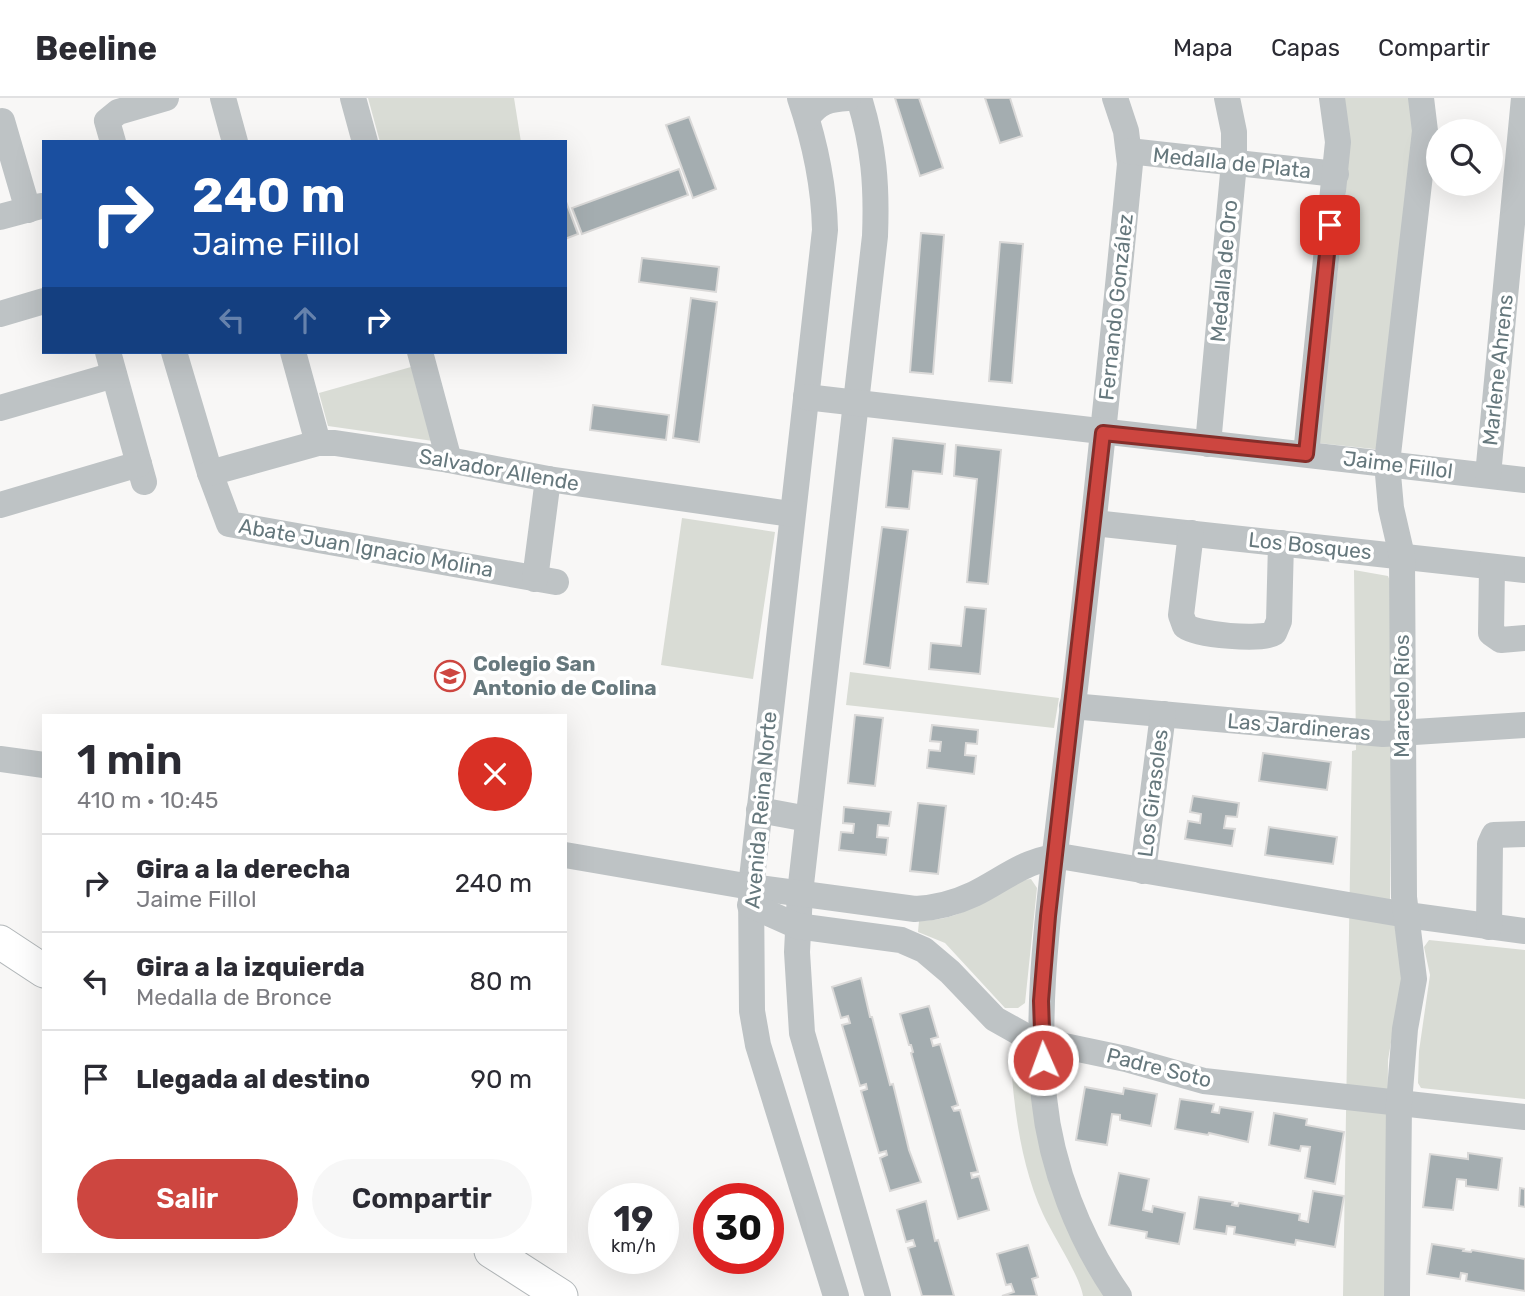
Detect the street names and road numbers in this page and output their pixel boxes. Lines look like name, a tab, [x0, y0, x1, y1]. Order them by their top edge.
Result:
street label: Medalla de Plata	[1152, 142, 1312, 183]
street label: Medalla de Oro	[1205, 199, 1242, 343]
street label: Fernando González	[1093, 212, 1138, 401]
street label: Marlene Ahrens	[1477, 293, 1518, 447]
street label: Salvador Allende	[417, 443, 581, 496]
street label: Jaime Fillol	[1342, 445, 1454, 484]
street label: Abate Juan Ignacio Molina	[237, 513, 495, 582]
street label: Los Bosques	[1247, 527, 1373, 564]
street label: Marcelo Ríos	[1389, 634, 1414, 758]
street label: Las Jardineras	[1226, 708, 1372, 745]
street label: Avenida Reina Norte	[739, 710, 782, 910]
street label: Los Girasoles	[1132, 728, 1173, 858]
street label: Padre Soto	[1104, 1042, 1214, 1093]

